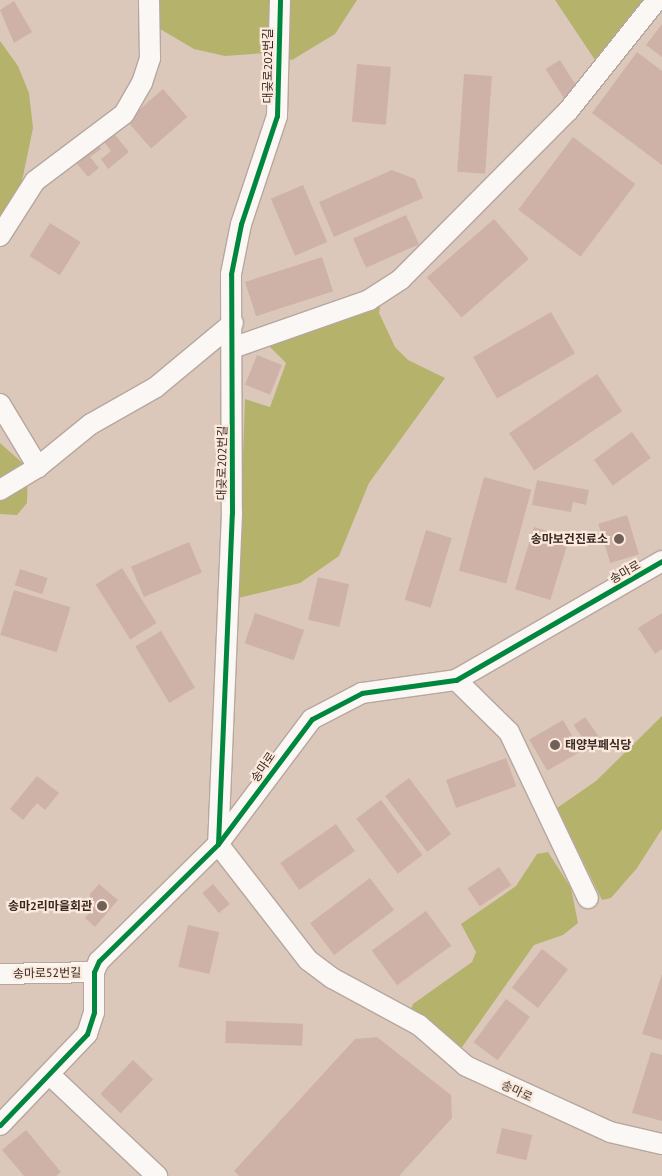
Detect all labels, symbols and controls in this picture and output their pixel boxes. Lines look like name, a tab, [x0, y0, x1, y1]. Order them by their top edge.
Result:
street label: 대곶로202번길	[261, 29, 275, 103]
street label: 대곶로202번길	[214, 425, 230, 501]
place label: 송마보건진료소	[531, 532, 608, 546]
marker: 송마보건진료소	[612, 532, 626, 546]
street label: 송마로	[607, 557, 643, 587]
place label: 태양부페식당	[565, 738, 631, 752]
marker: 태양부페식당	[549, 739, 561, 751]
street label: 송마로	[248, 749, 278, 785]
place label: 송마2리마을회관	[8, 899, 92, 913]
marker: 송마2리마을회관	[96, 900, 108, 912]
street label: 송마로52번길	[13, 965, 81, 981]
street label: 송마로	[499, 1077, 535, 1105]

